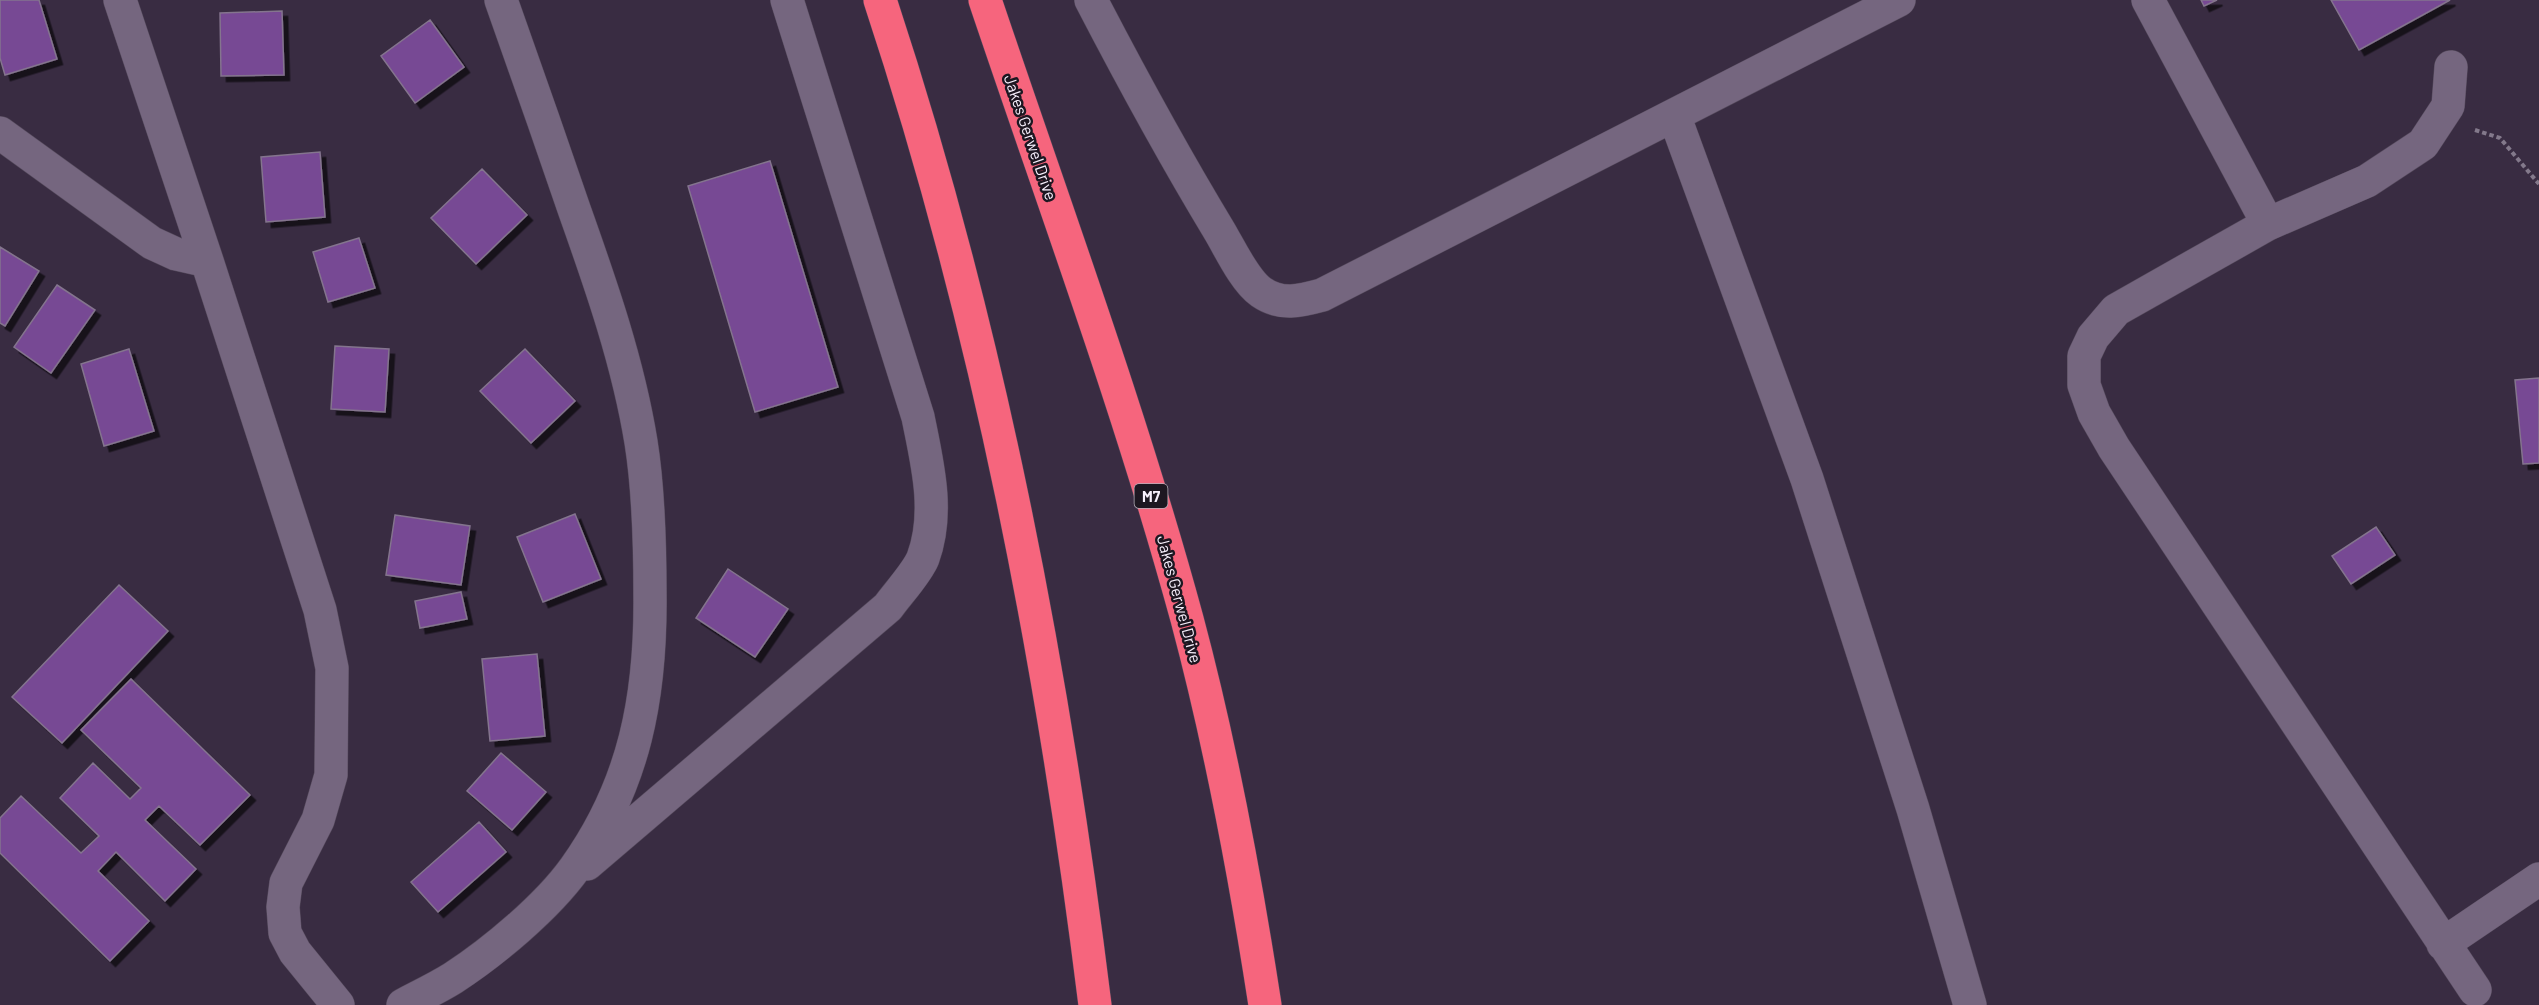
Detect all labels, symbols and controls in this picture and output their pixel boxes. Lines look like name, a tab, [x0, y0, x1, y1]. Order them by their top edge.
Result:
street label: Jakes Gerwel Drive	[1001, 72, 1061, 202]
road number: M7	[1134, 484, 1168, 508]
street label: Jakes Gerwel Drive	[1154, 533, 1206, 665]

